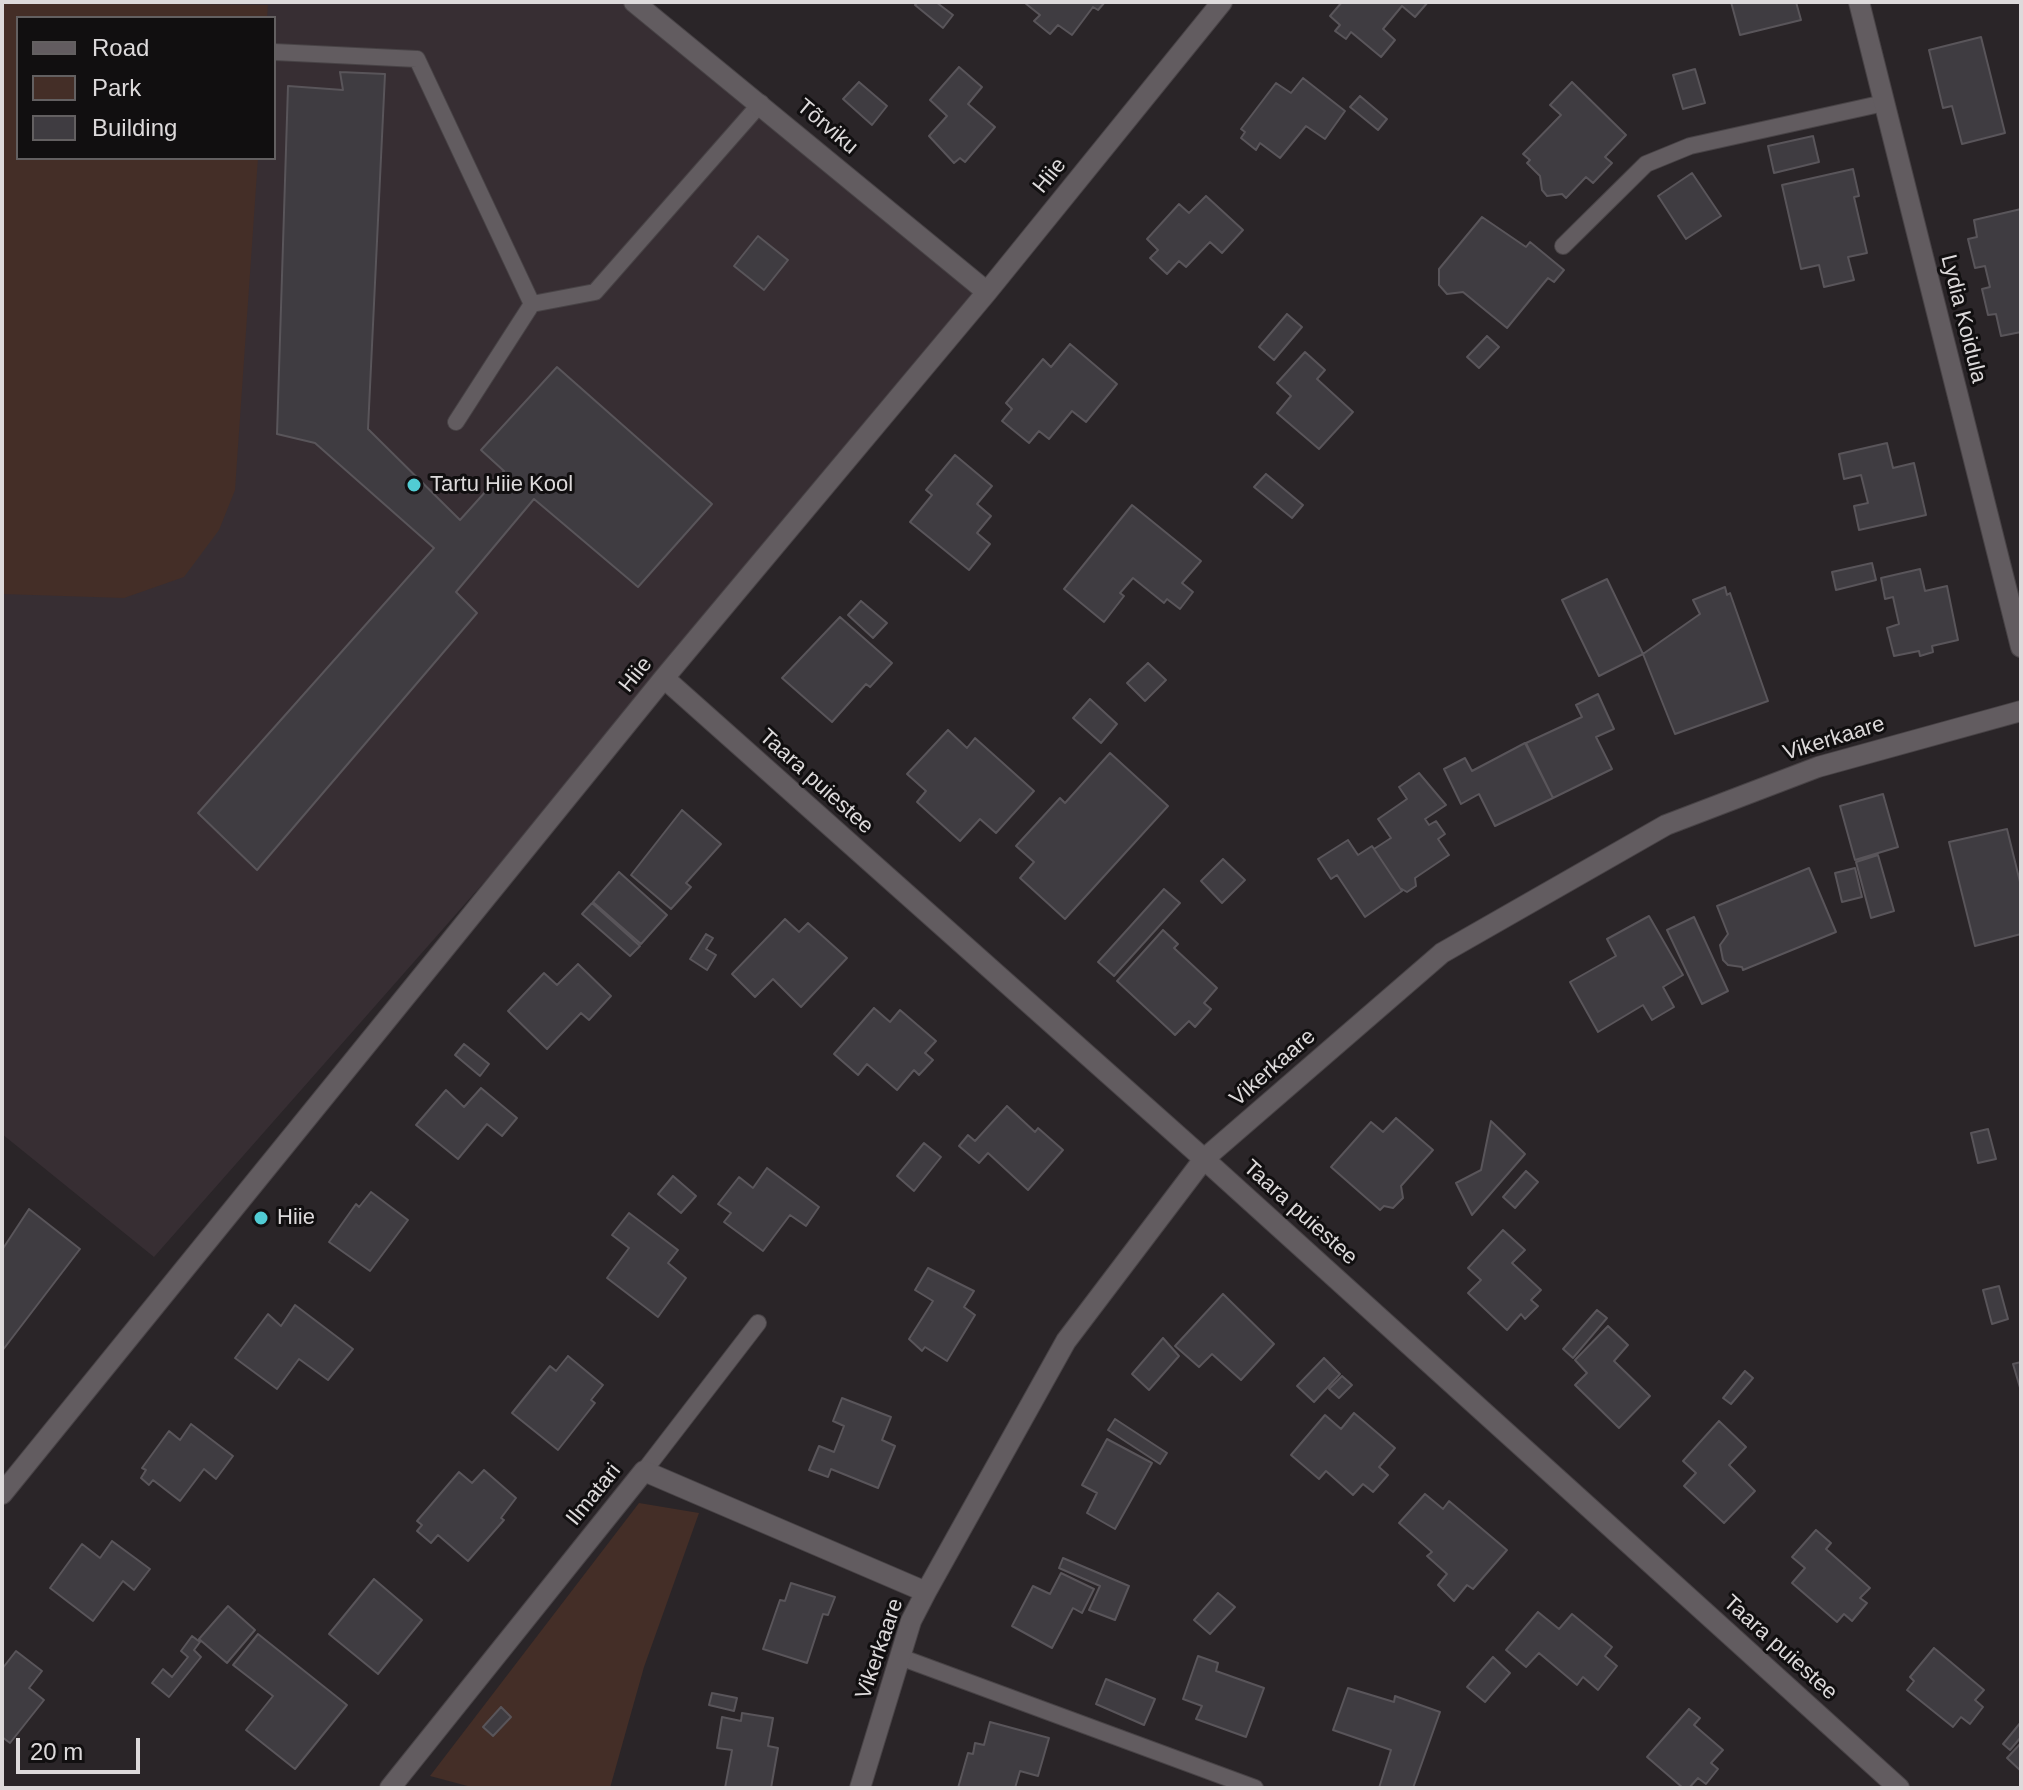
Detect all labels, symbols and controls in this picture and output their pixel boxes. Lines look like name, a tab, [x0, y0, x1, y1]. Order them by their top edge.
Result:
legend	[16, 16, 276, 160]
text: Road	[92, 34, 149, 61]
text: Park	[92, 74, 141, 101]
street label: Tõrviku	[791, 94, 863, 160]
text: Building	[92, 114, 177, 141]
street label: Hiie	[1028, 153, 1072, 199]
street label: Lydia Koidula	[1934, 252, 1992, 386]
place label: Tartu Hiie Kool	[430, 472, 573, 498]
marker: Tartu Hiie Kool	[405, 476, 423, 494]
street label: Hiie	[614, 652, 658, 698]
street label: Vikerkaare	[1780, 711, 1888, 767]
street label: Taara puiestee	[754, 724, 878, 840]
street label: Vikerkaare	[1225, 1024, 1321, 1112]
street label: Taara puiestee	[1238, 1155, 1362, 1271]
place label: Hiie	[277, 1205, 315, 1231]
marker: Hiie	[252, 1209, 270, 1227]
street label: Ilmatari	[561, 1459, 627, 1531]
street label: Taara puiestee	[1718, 1590, 1842, 1706]
street label: Vikerkaare	[850, 1595, 910, 1703]
scale bar	[20, 1722, 144, 1772]
text: 20 m	[30, 1738, 83, 1765]

